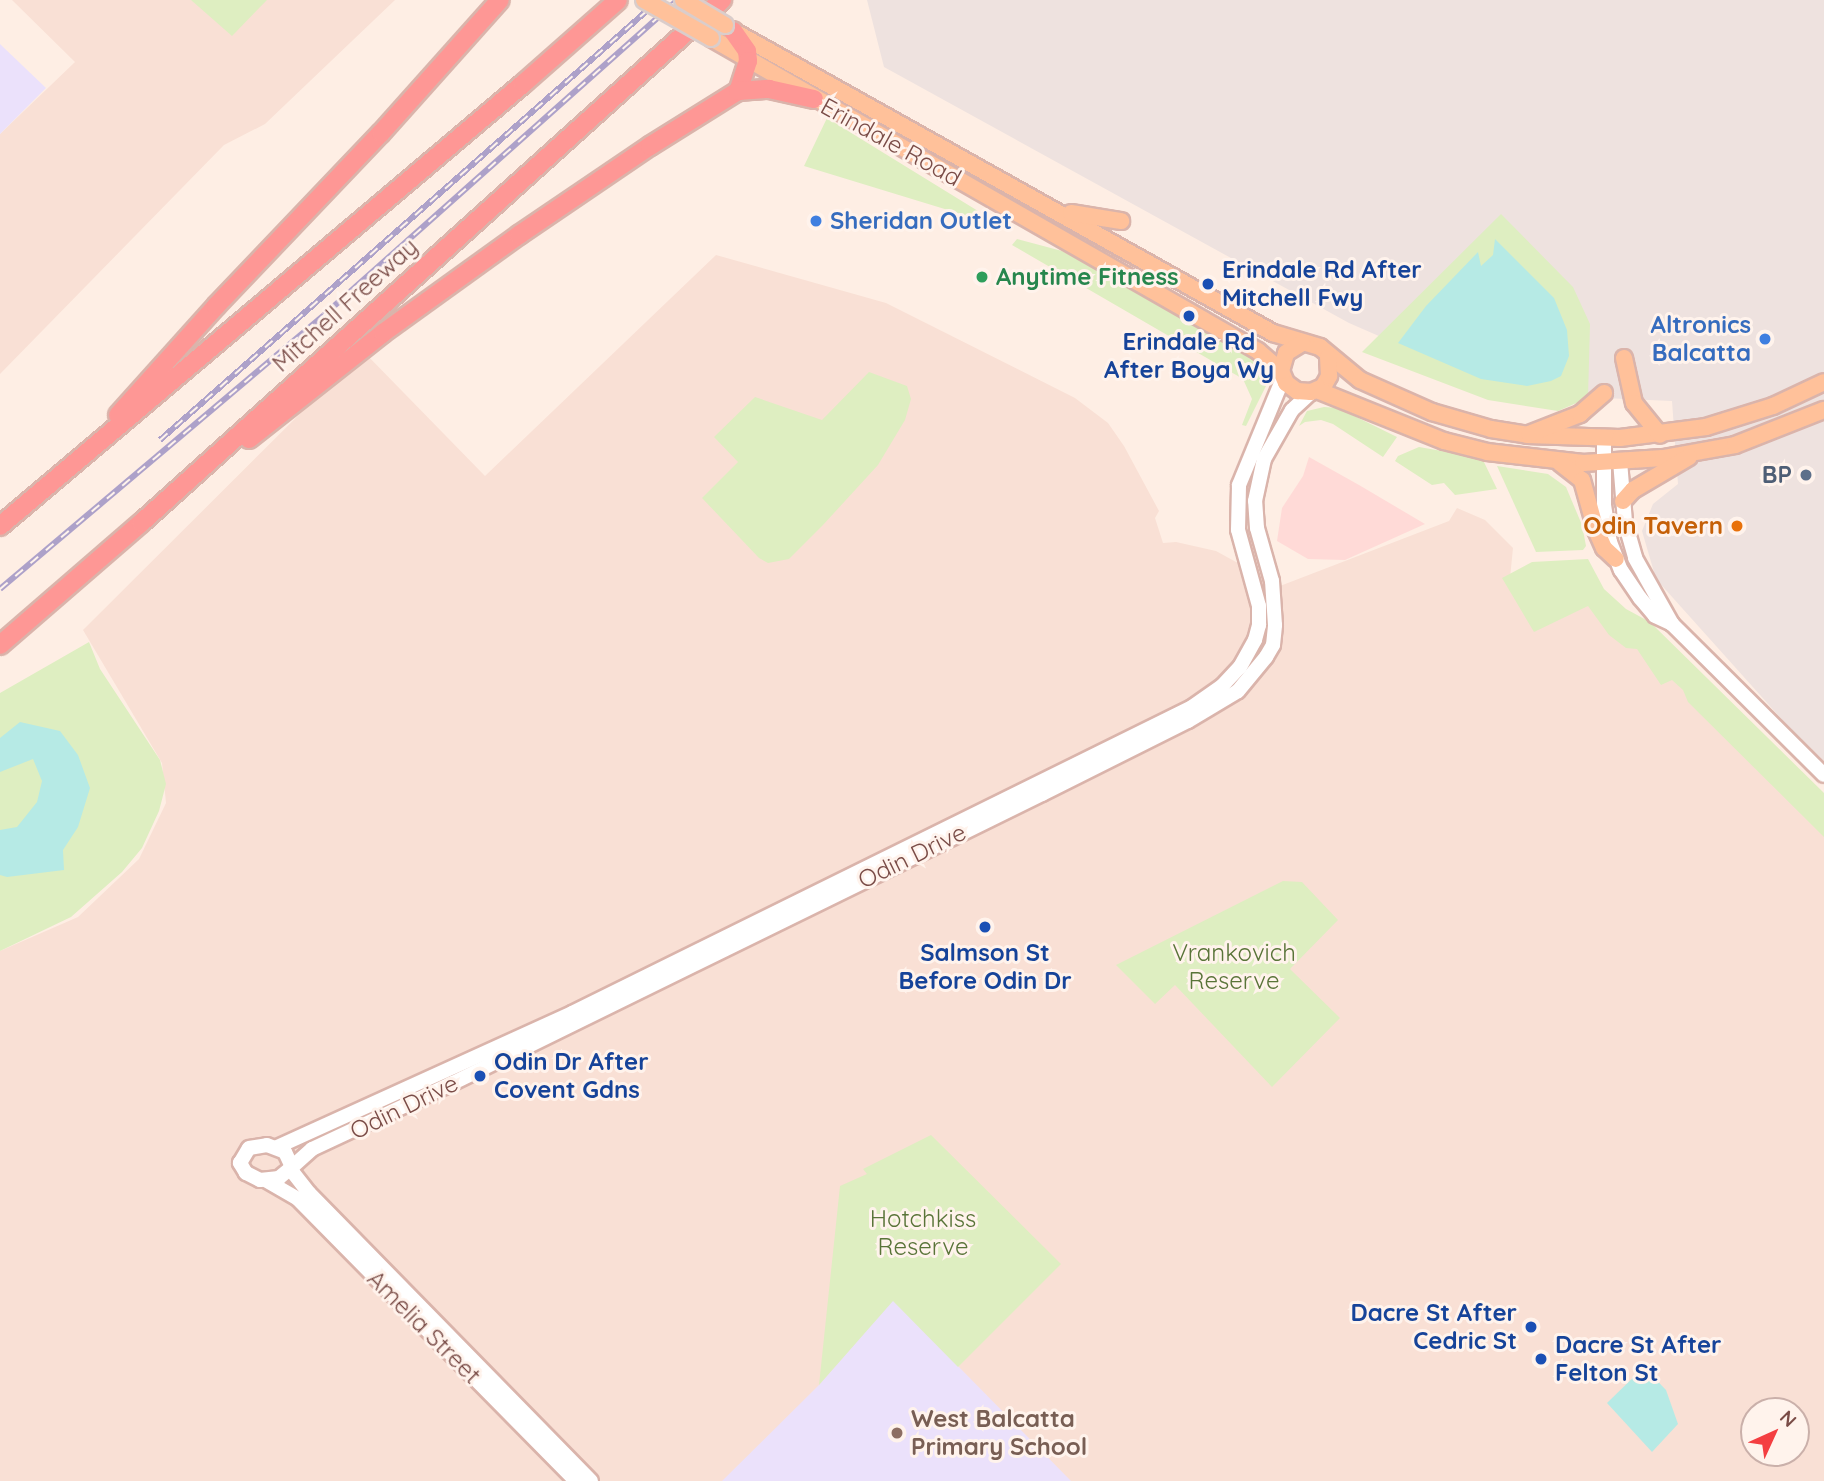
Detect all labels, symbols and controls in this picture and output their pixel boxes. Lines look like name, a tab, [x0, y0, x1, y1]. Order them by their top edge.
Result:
street label: Erindale Road	[816, 92, 966, 192]
place label: Sheridan Outlet	[830, 207, 1012, 235]
marker: Sheridan Outlet	[808, 213, 824, 229]
street label: Mitchell Freeway	[266, 232, 424, 378]
place label: Erindale Rd After Mitchell Fwy	[1222, 256, 1422, 312]
place label: Anytime Fitness	[996, 263, 1179, 291]
marker: Anytime Fitness	[974, 269, 990, 285]
marker: Erindale Rd After Mitchell Fwy	[1200, 276, 1216, 292]
marker: Erindale Rd After Boya Wy	[1181, 308, 1197, 324]
place label: Altronics Balcatta	[1651, 311, 1751, 367]
place label: Erindale Rd After Boya Wy	[1104, 328, 1274, 384]
marker: Altronics Balcatta	[1757, 331, 1773, 347]
place label: BP	[1762, 461, 1792, 489]
marker: BP	[1798, 467, 1814, 483]
place label: Odin Tavern	[1583, 512, 1723, 540]
marker: Odin Tavern	[1729, 518, 1745, 534]
street label: Odin Drive	[853, 818, 971, 894]
marker: Salmson St Before Odin Dr	[977, 919, 993, 935]
place label: Salmson St Before Odin Dr	[898, 939, 1072, 995]
park label: Vrankovich Reserve	[1172, 939, 1296, 995]
place label: Odin Dr After Covent Gdns	[494, 1048, 649, 1104]
marker: Odin Dr After Covent Gdns	[472, 1068, 488, 1084]
street label: Odin Drive	[345, 1069, 463, 1145]
park label: Hotchkiss Reserve	[870, 1205, 976, 1261]
street label: Amelia Street	[361, 1264, 487, 1390]
place label: Dacre St After Cedric St	[1350, 1299, 1517, 1355]
marker: Dacre St After Cedric St	[1523, 1319, 1539, 1335]
place label: Dacre St After Felton St	[1555, 1331, 1722, 1387]
marker: Dacre St After Felton St	[1533, 1351, 1549, 1367]
north arrow	[1740, 1397, 1810, 1467]
place label: West Balcatta Primary School	[911, 1405, 1087, 1461]
text: N	[1775, 1405, 1802, 1432]
marker: West Balcatta Primary School	[889, 1425, 905, 1441]

